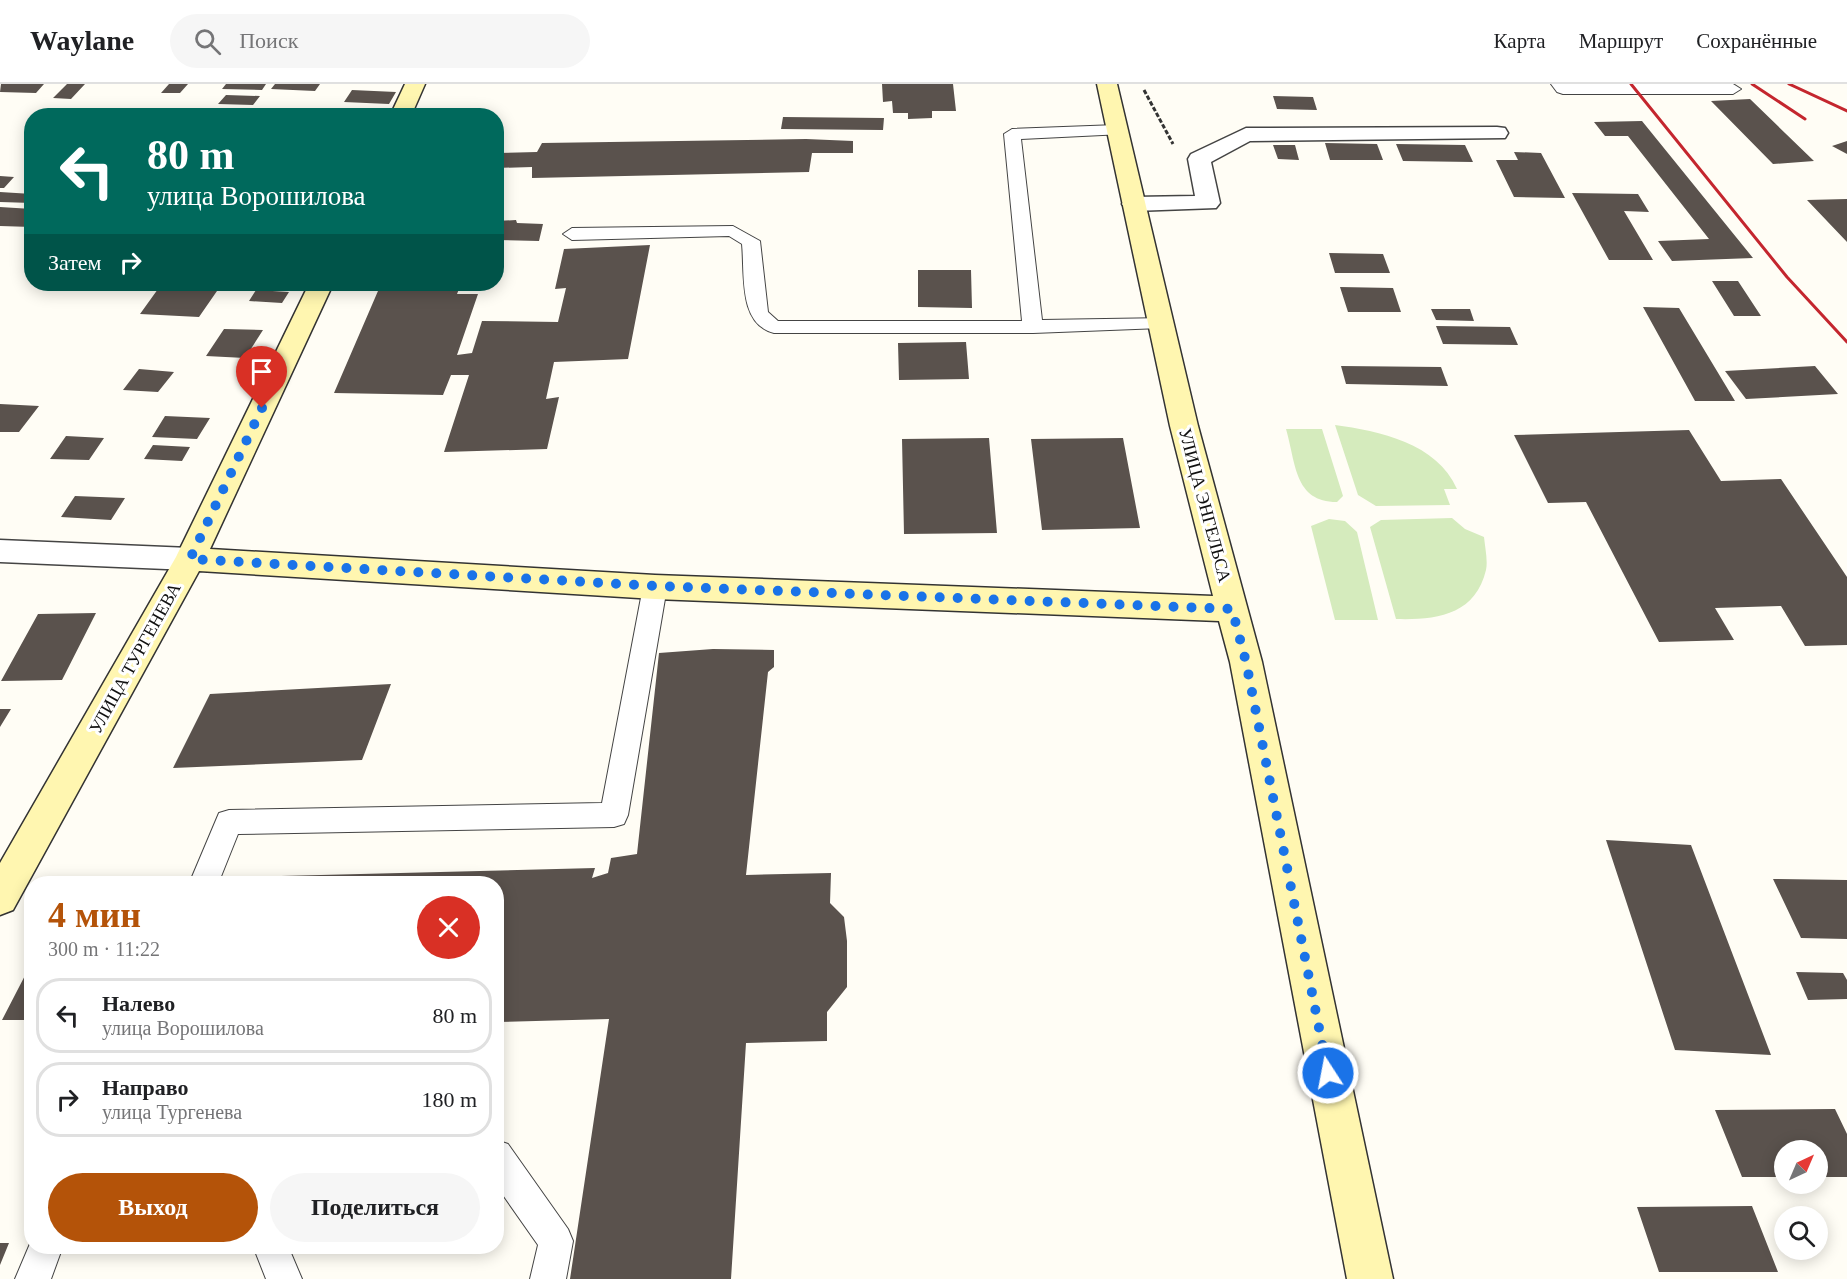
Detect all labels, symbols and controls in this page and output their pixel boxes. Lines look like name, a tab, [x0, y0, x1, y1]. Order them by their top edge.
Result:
search box	[170, 14, 590, 68]
text: Waylane	[30, 25, 134, 56]
icon: search	[191, 25, 224, 58]
text: Поиск	[239, 28, 298, 53]
text: Карта	[1494, 29, 1546, 53]
text: Маршрут	[1579, 29, 1663, 53]
text: Сохранённые	[1696, 29, 1817, 53]
icon: left	[48, 132, 126, 210]
text: 80 m	[147, 132, 235, 178]
text: улица Ворошилова	[147, 181, 366, 211]
icon: right	[114, 246, 147, 279]
text: Затем	[48, 250, 102, 275]
pin	[236, 346, 287, 408]
icon: arrive	[245, 355, 278, 388]
street label: УЛИЦА ЭНГЕЛЬСА	[1175, 426, 1235, 584]
street label: УЛИЦА ТУРГЕНЕВА	[85, 579, 185, 737]
text: 4 мин	[48, 895, 141, 935]
button: close	[417, 896, 480, 959]
text: 300 m · 11:22	[48, 938, 160, 960]
text: Налево	[102, 991, 175, 1016]
icon: left	[51, 999, 84, 1032]
text: 80 m	[432, 1003, 477, 1028]
text: улица Ворошилова	[102, 1017, 264, 1039]
position arrow	[1296, 1041, 1360, 1105]
text: Направо	[102, 1075, 188, 1100]
icon: right	[51, 1083, 84, 1116]
text: 180 m	[421, 1087, 477, 1112]
text: улица Тургенева	[102, 1101, 242, 1123]
north arrow	[1774, 1140, 1828, 1194]
map controls	[1774, 1140, 1828, 1260]
button: Выход	[48, 1173, 258, 1242]
button: Поделиться	[270, 1173, 480, 1242]
button: search	[1774, 1206, 1828, 1260]

